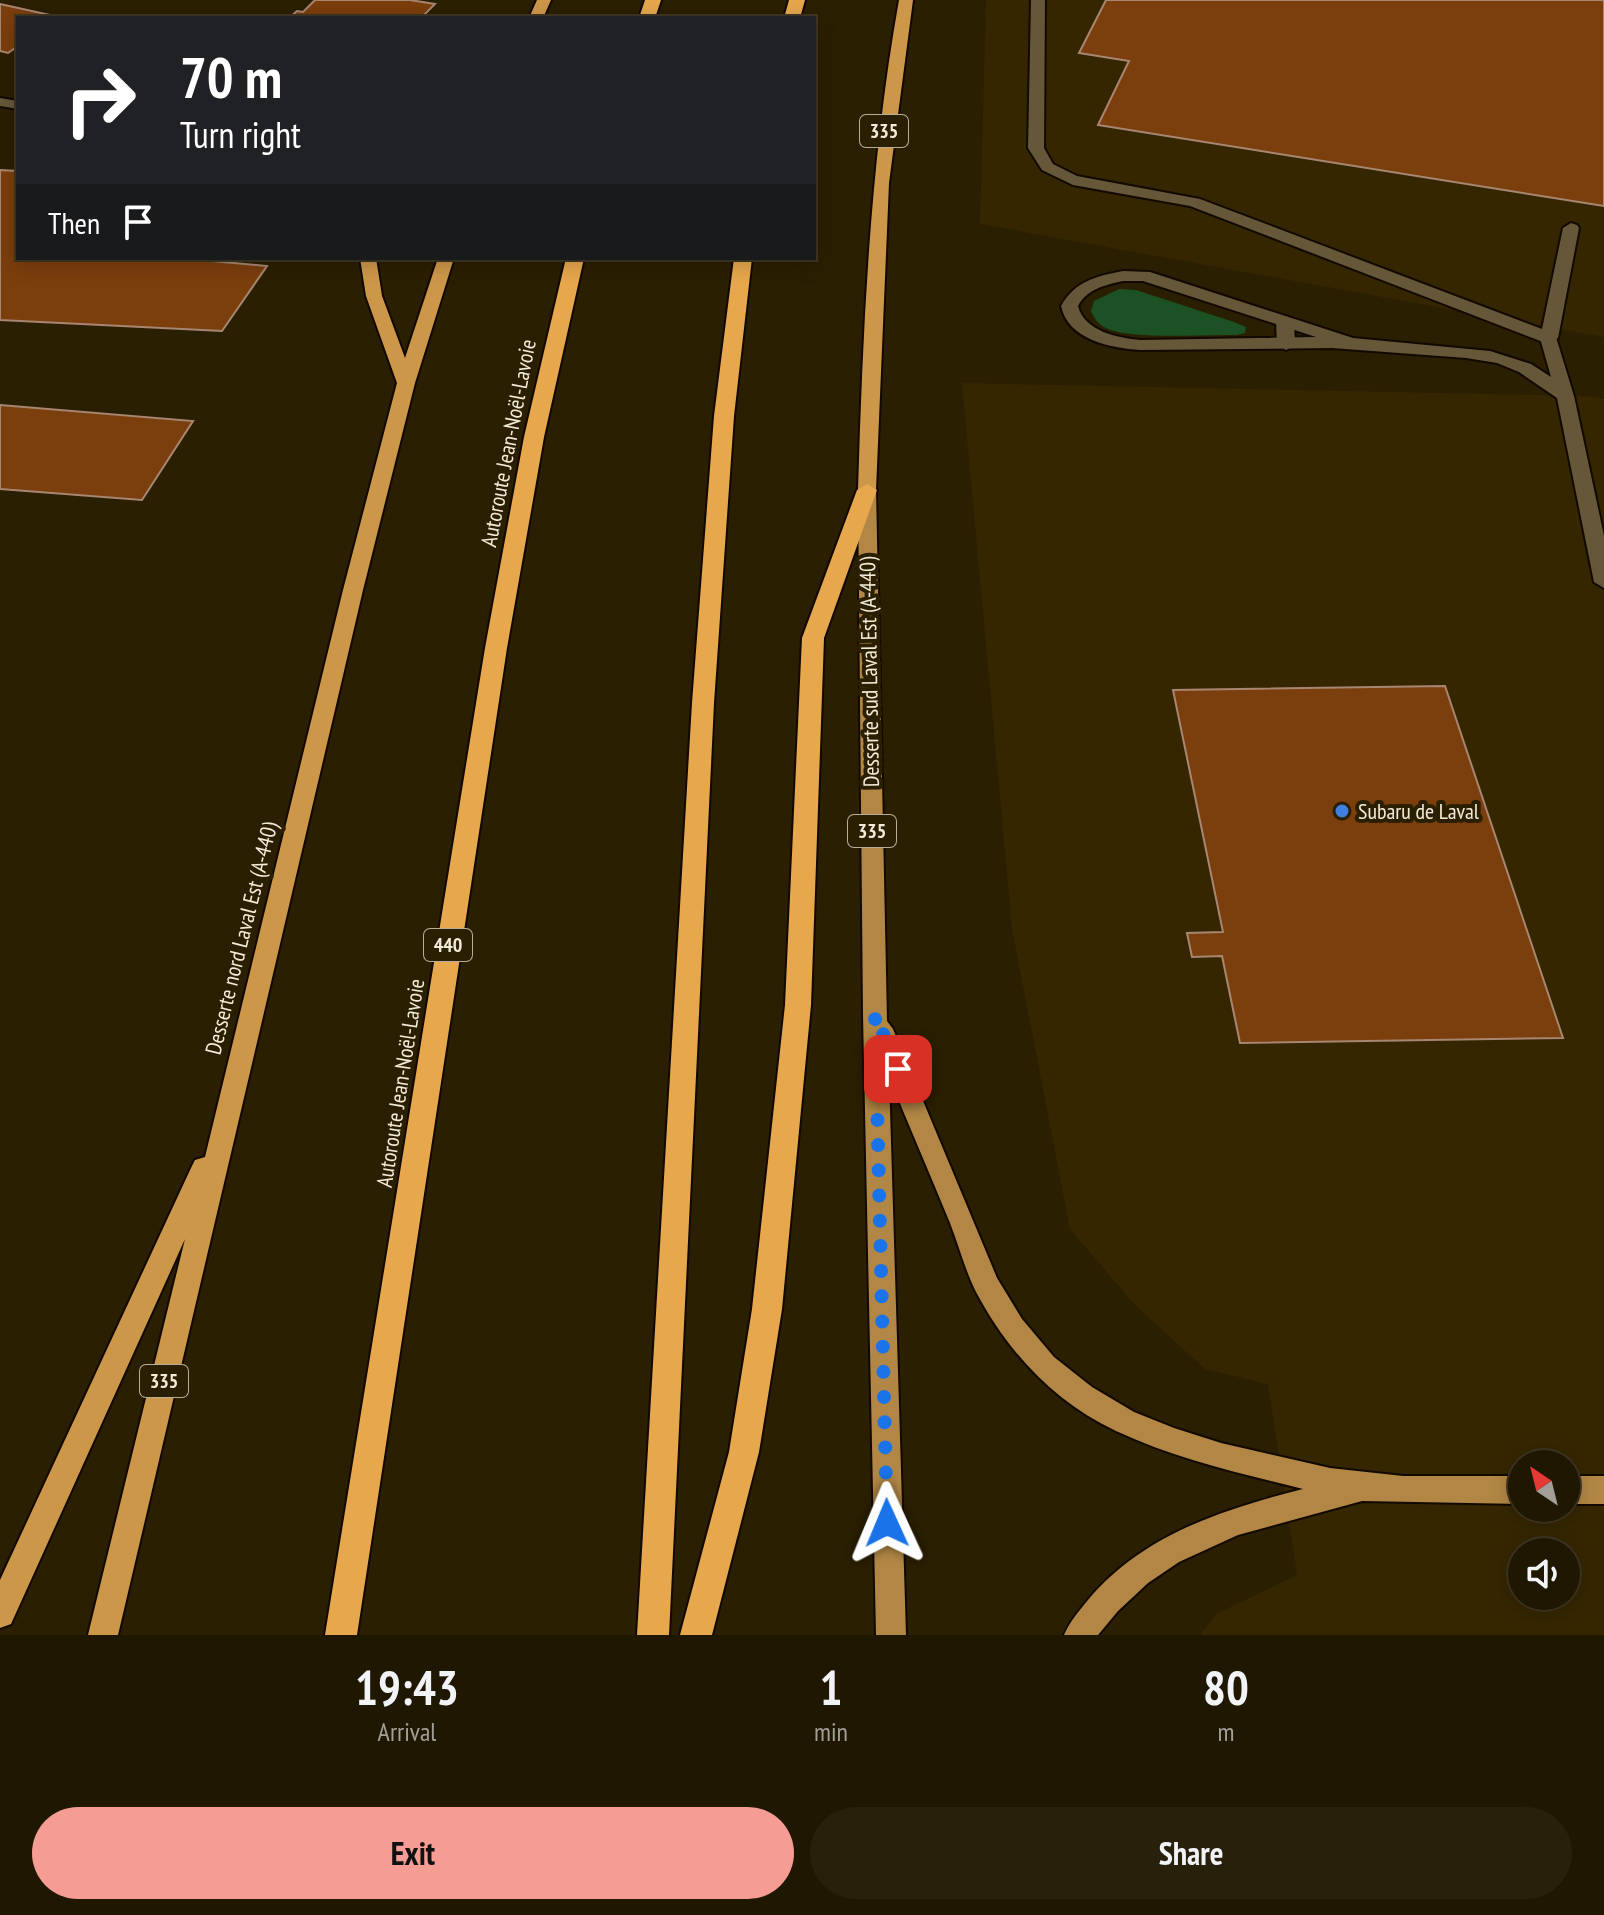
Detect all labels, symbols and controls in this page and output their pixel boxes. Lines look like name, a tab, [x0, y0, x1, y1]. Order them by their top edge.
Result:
text: 70 m	[180, 41, 282, 113]
icon: right	[48, 48, 152, 152]
text: Turn right	[180, 111, 301, 158]
road number: 335	[860, 115, 908, 147]
icon: arrive	[116, 200, 160, 244]
text: Then	[48, 203, 100, 242]
street label: Autoroute Jean-Noël-Lavoie	[474, 337, 542, 549]
street label: Desserte sud Laval Est (A-440)	[853, 556, 885, 787]
place label: Subaru de Laval	[1358, 797, 1480, 825]
marker: Subaru de Laval	[1333, 802, 1351, 820]
road number: 335	[848, 815, 896, 847]
street label: Desserte nord Laval Est (A-440)	[199, 818, 284, 1057]
road number: 440	[424, 929, 472, 961]
street label: Autoroute Jean-Noël-Lavoie	[370, 977, 430, 1189]
pin	[864, 1035, 932, 1103]
icon: arrive	[876, 1047, 920, 1091]
road number: 335	[140, 1365, 188, 1397]
north arrow	[1508, 1450, 1580, 1522]
map controls	[1508, 1450, 1580, 1610]
position arrow	[845, 1481, 929, 1565]
button: sound	[1508, 1538, 1580, 1610]
text: 19:43	[355, 1656, 459, 1718]
text: 1	[819, 1656, 842, 1718]
text: 80	[1203, 1656, 1249, 1718]
text: Arrival	[378, 1715, 436, 1748]
text: min	[814, 1715, 848, 1748]
text: m	[1217, 1715, 1234, 1748]
button: Exit	[32, 1807, 794, 1899]
button: Share	[810, 1807, 1572, 1899]

